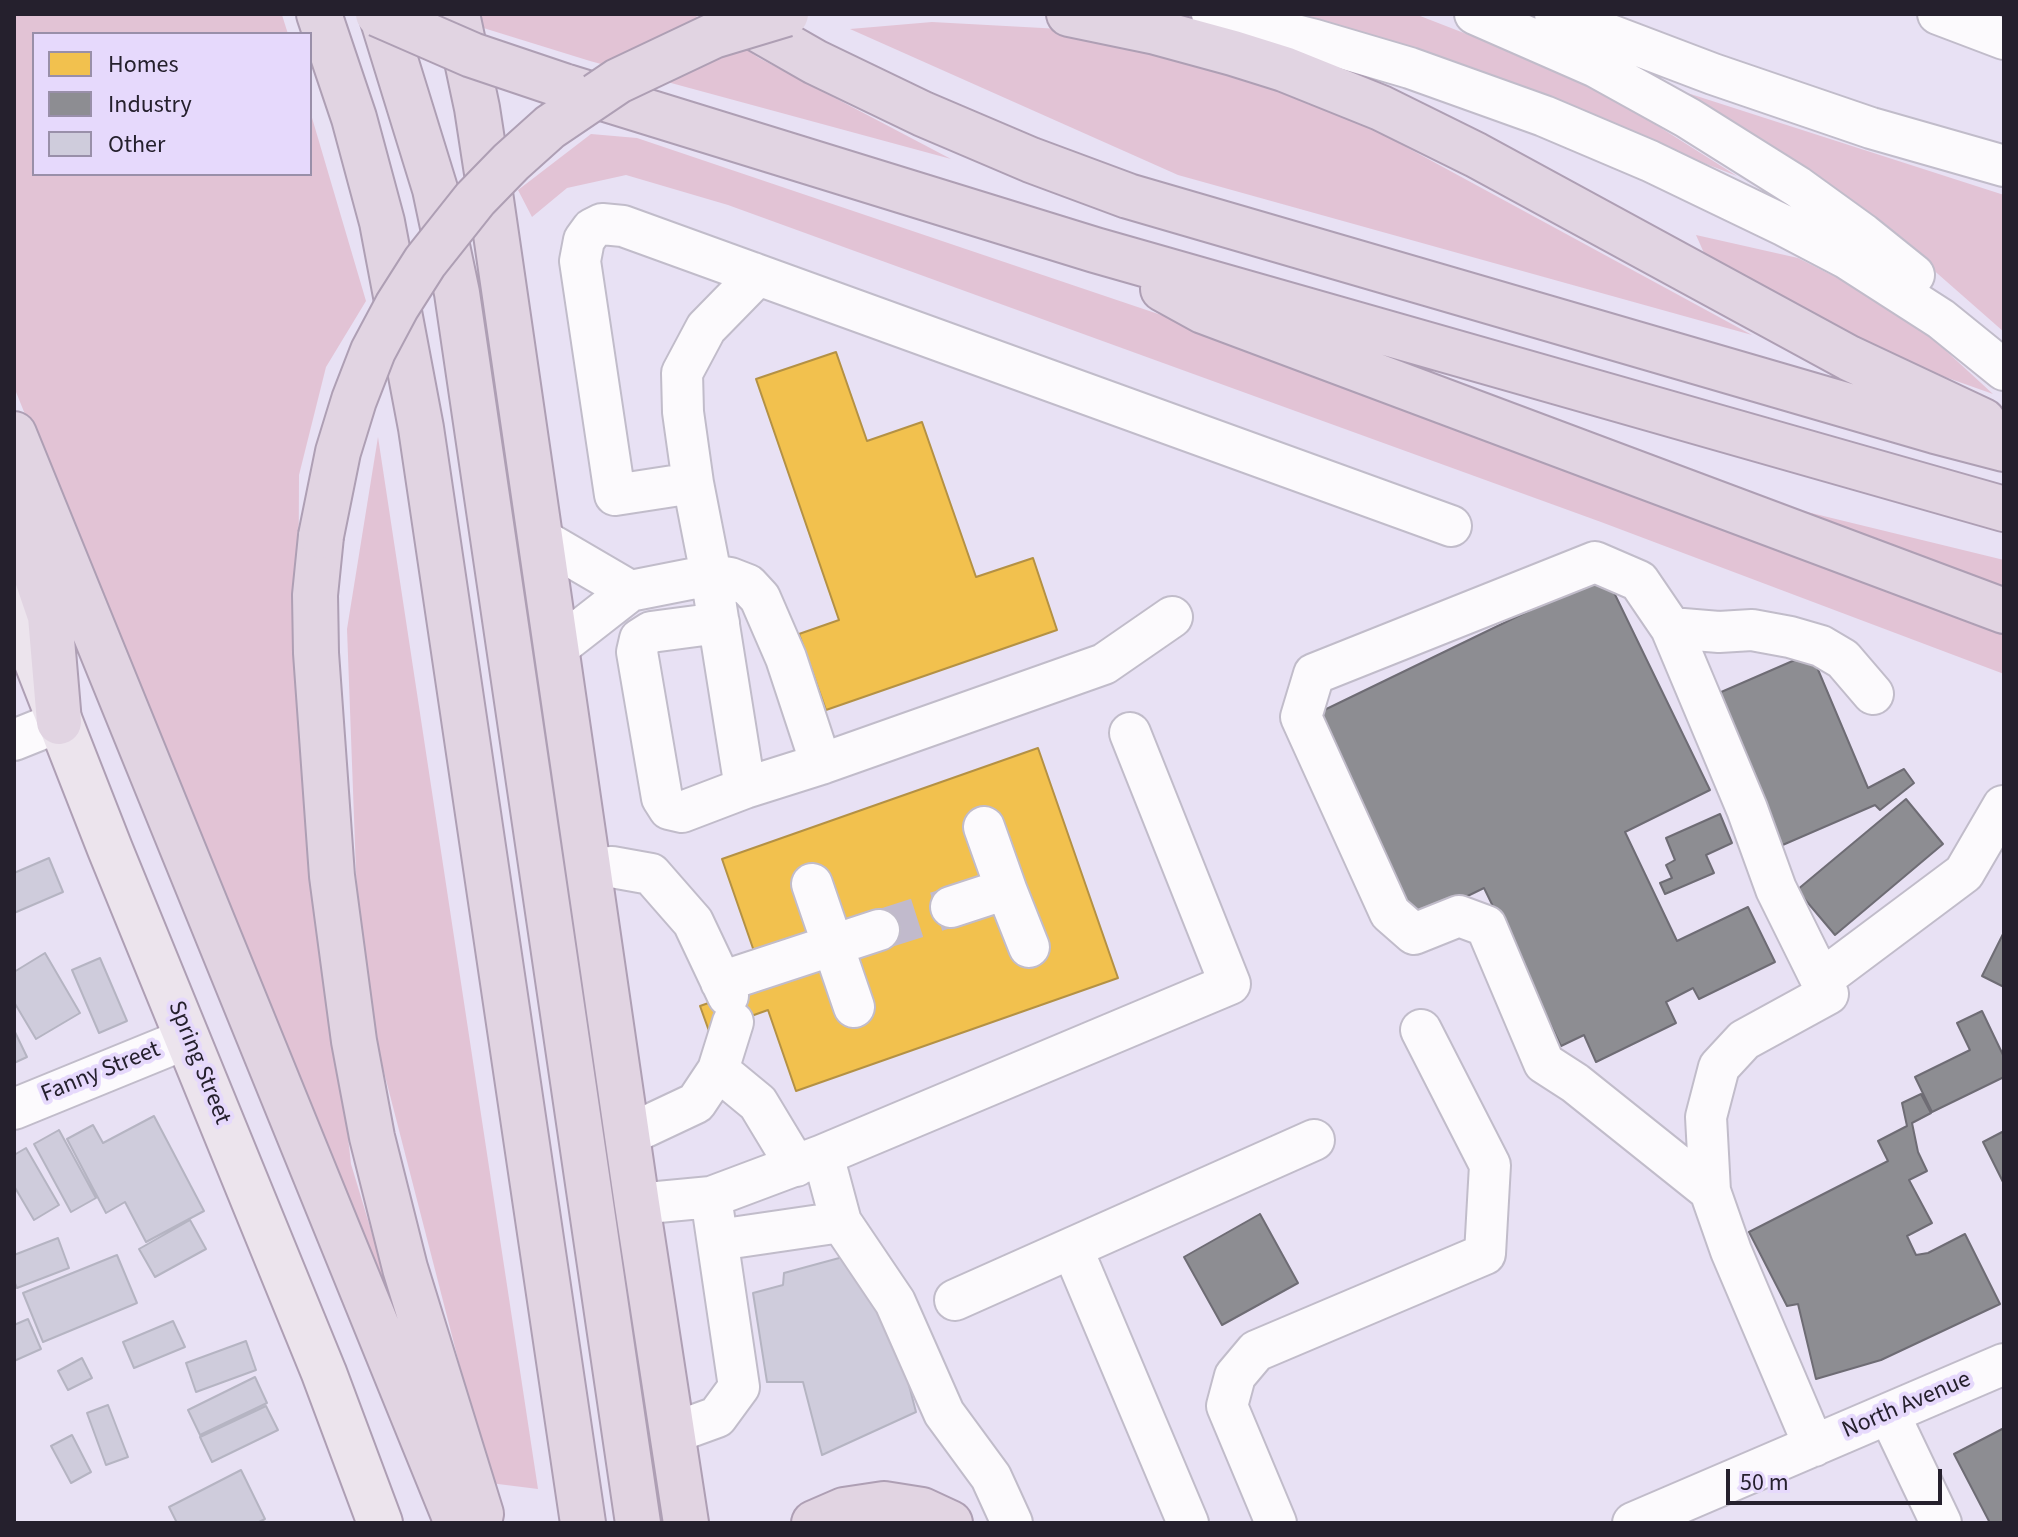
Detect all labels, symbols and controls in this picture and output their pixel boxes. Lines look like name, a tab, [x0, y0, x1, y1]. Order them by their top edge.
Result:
legend	[32, 32, 312, 176]
text: Homes	[108, 47, 179, 82]
text: Industry	[108, 87, 192, 122]
text: Other	[108, 127, 165, 162]
street label: Spring Street	[160, 997, 236, 1129]
street label: Fanny Street	[37, 1036, 165, 1110]
street label: North Avenue	[1838, 1366, 1976, 1446]
scale bar	[1730, 1453, 1946, 1503]
text: 50 m	[1740, 1465, 1789, 1500]

